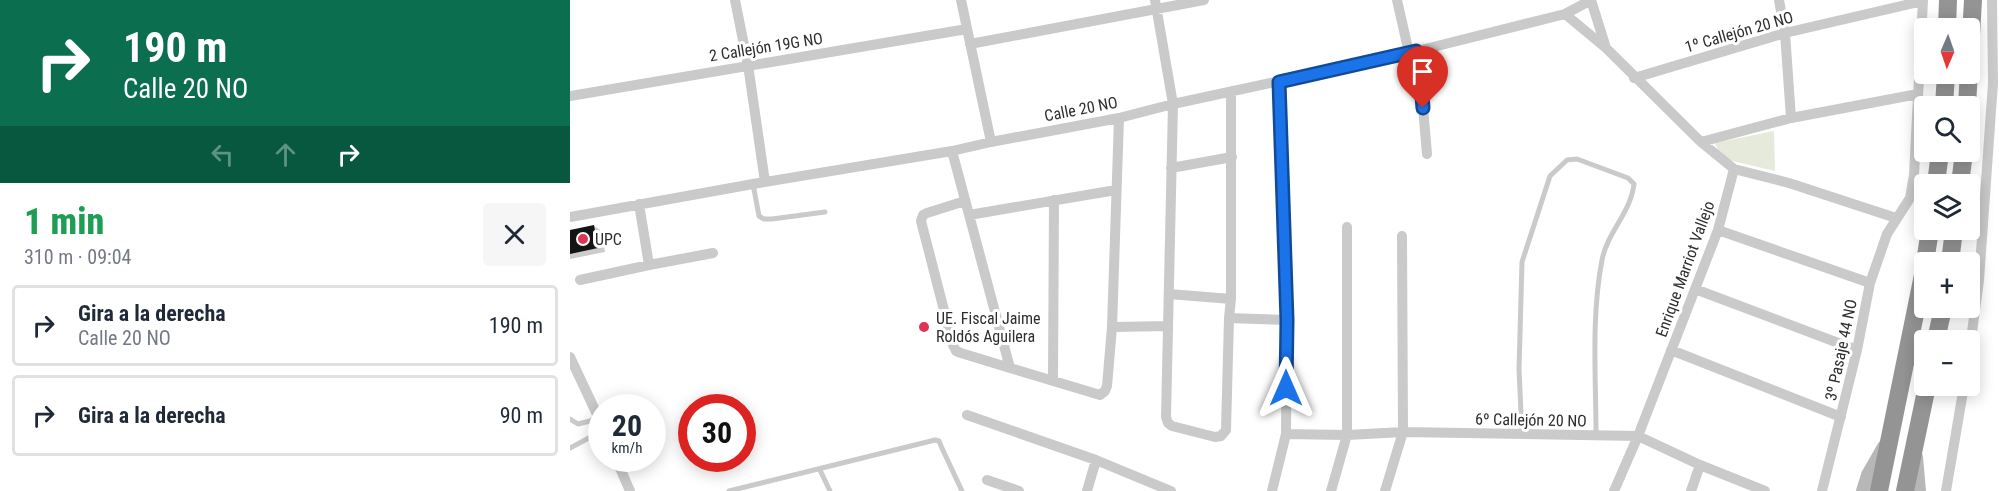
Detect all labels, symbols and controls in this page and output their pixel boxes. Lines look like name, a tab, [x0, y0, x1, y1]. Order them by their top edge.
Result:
street label: 1º Callejón 20 NO	[1683, 7, 1795, 57]
north arrow	[1914, 18, 1980, 84]
map controls	[1914, 18, 1980, 396]
text: 190 m	[123, 23, 228, 72]
icon: right	[24, 24, 102, 102]
street label: 2 Callejón 19G NO	[708, 29, 824, 65]
pin	[1397, 46, 1448, 108]
icon: arrive	[1406, 55, 1439, 88]
text: Calle 20 NO	[123, 73, 248, 105]
street label: Calle 20 NO	[1043, 93, 1119, 125]
button: search	[1914, 96, 1980, 162]
icon: left	[206, 138, 239, 171]
icon: ahead	[269, 138, 302, 171]
icon: right	[332, 138, 365, 171]
button: layers	[1914, 174, 1980, 240]
street label: Enrique Marriot Vallejo	[1652, 198, 1718, 340]
text: 1 min	[24, 201, 104, 243]
button: close	[483, 203, 546, 266]
place label: UPC	[595, 230, 622, 249]
marker: UPC	[576, 232, 590, 246]
text: 310 m · 09:04	[24, 245, 131, 269]
button: +	[1914, 252, 1980, 318]
street label: 3º Pasaje 44 NO	[1821, 298, 1861, 402]
text: Gira a la derecha	[78, 301, 226, 326]
icon: right	[27, 309, 60, 342]
place label: UE. Fiscal Jaime Roldós Aguilera	[936, 309, 1041, 346]
text: 190 m	[489, 313, 543, 338]
marker: UE. Fiscal Jaime Roldós Aguilera	[917, 320, 931, 334]
text: Calle 20 NO	[78, 326, 171, 350]
button: −	[1914, 330, 1980, 396]
position arrow	[1254, 356, 1318, 420]
speed limit sign: 30	[678, 394, 756, 472]
icon: right	[27, 399, 60, 432]
text: Gira a la derecha	[78, 403, 226, 428]
text: 90 m	[500, 403, 543, 428]
text: 20	[612, 408, 642, 443]
street label: 6º Callejón 20 NO	[1475, 410, 1587, 430]
text: km/h	[612, 439, 642, 457]

